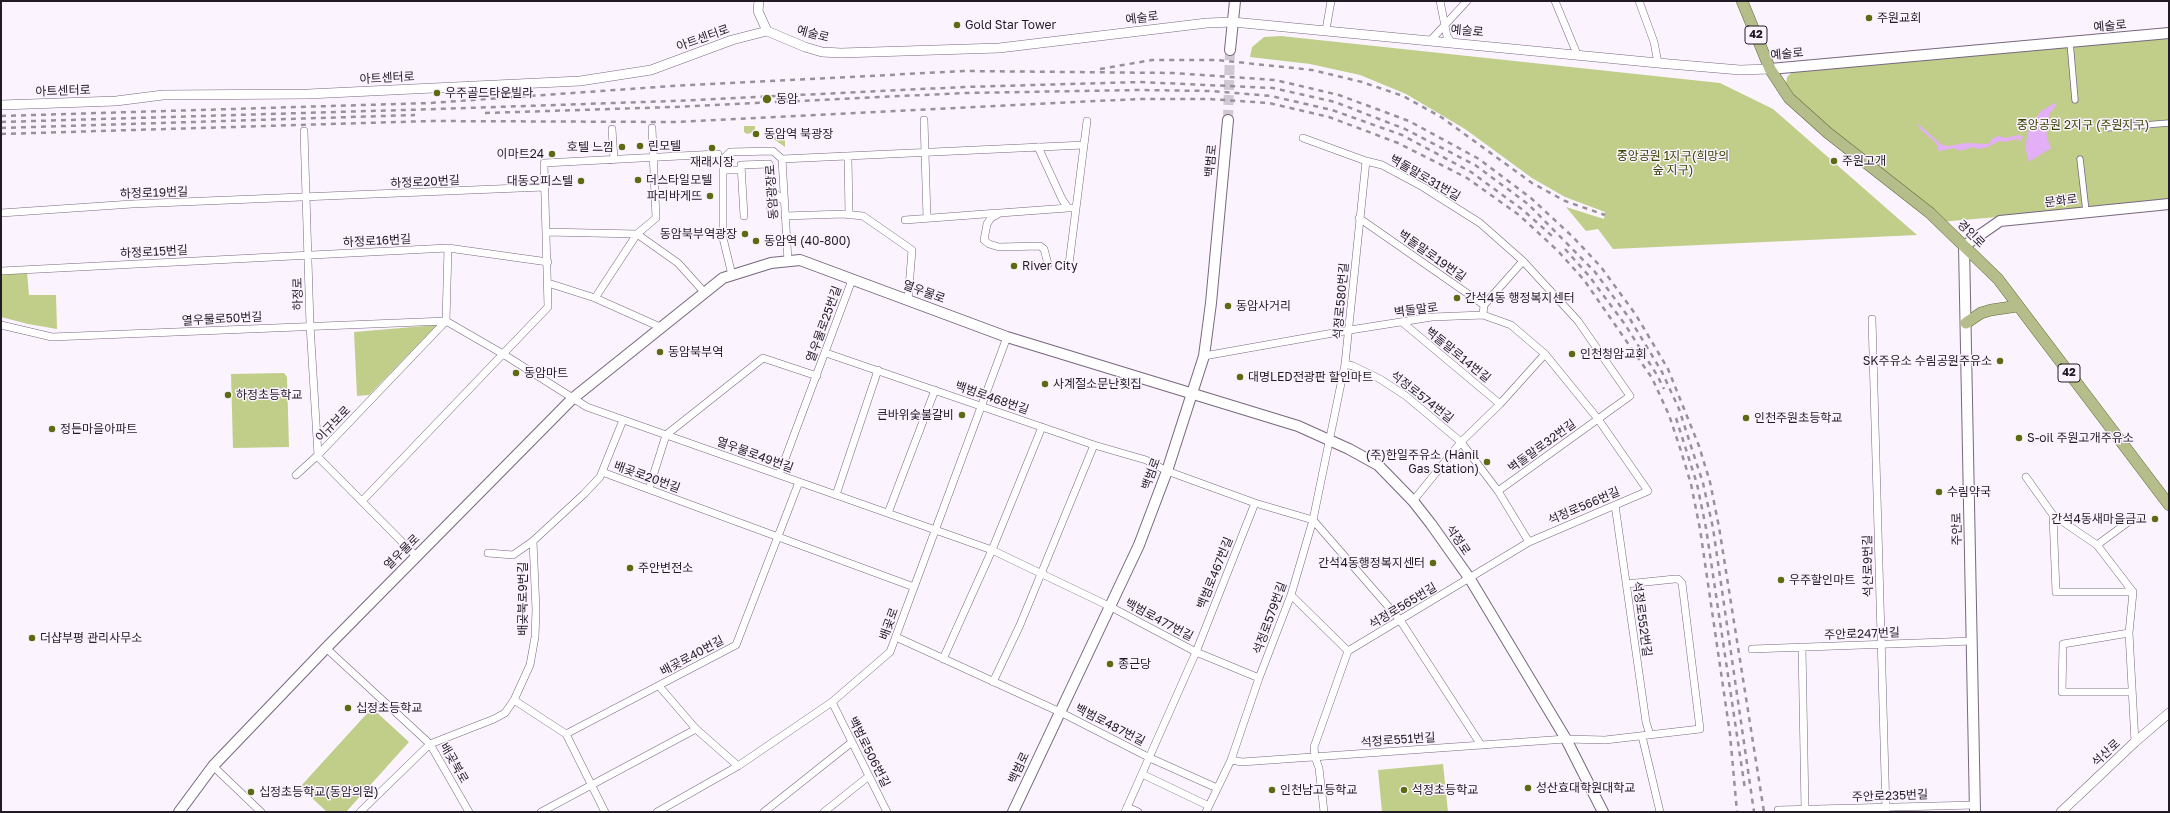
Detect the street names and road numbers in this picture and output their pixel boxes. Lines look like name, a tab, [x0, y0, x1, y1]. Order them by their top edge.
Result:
street label: 예술로	[1125, 9, 1159, 27]
street label: 예술로	[2093, 17, 2127, 35]
street label: 아트센터로	[675, 22, 731, 54]
street label: 예술로	[1450, 22, 1484, 40]
street label: 예술로	[795, 23, 831, 45]
road number: 42	[1745, 26, 1767, 44]
street label: 예술로	[1770, 45, 1804, 63]
street label: 아트센터로	[359, 69, 415, 87]
street label: 아트센터로	[35, 83, 91, 99]
street label: 백범로	[1202, 144, 1220, 178]
street label: 벽돌말로31번길	[1387, 152, 1463, 204]
street label: 동암광장로	[763, 164, 781, 220]
street label: 하정로20번길	[390, 173, 460, 191]
street label: 하정로19번길	[120, 185, 188, 201]
street label: 문화로	[2044, 192, 2078, 210]
street label: 경인로	[1954, 217, 1988, 251]
street label: 벽돌말로19번길	[1395, 227, 1469, 285]
street label: 하정로16번길	[343, 232, 411, 250]
street label: 하정로15번길	[120, 243, 188, 261]
street label: 석정로580번길	[1330, 262, 1352, 340]
street label: 하정로	[291, 277, 305, 311]
street label: 열우물로	[901, 278, 947, 306]
street label: 열우물로25번길	[804, 284, 844, 364]
street label: 벽돌말로	[1393, 300, 1439, 320]
street label: 열우물로50번길	[181, 310, 263, 328]
street label: 벽돌말로14번길	[1423, 324, 1493, 386]
road number: 42	[2058, 364, 2080, 382]
street label: 석정로574번길	[1388, 368, 1456, 426]
street label: 백범로468번길	[953, 379, 1031, 417]
street label: 이규보로	[312, 403, 354, 445]
street label: 벽돌말로32번길	[1505, 417, 1579, 475]
street label: 열우물로49번길	[715, 434, 795, 476]
street label: 백범로	[1139, 456, 1163, 492]
street label: 배곶로20번길	[612, 458, 682, 496]
street label: 석정로566번길	[1546, 484, 1622, 528]
street label: 주안로	[1950, 512, 1964, 546]
street label: 석정로	[1443, 522, 1473, 558]
street label: 열우물로	[381, 531, 423, 573]
street label: 백범로467번길	[1194, 535, 1236, 611]
street label: 석산로9번길	[1860, 535, 1876, 597]
street label: 배곶북로9번길	[516, 562, 530, 636]
street label: 석정로579번길	[1250, 580, 1290, 656]
street label: 석정로565번길	[1367, 580, 1439, 632]
street label: 석정로552번길	[1630, 580, 1654, 658]
street label: 백범로477번길	[1122, 596, 1196, 644]
street label: 배곶로	[877, 606, 901, 642]
street label: 주안로247번길	[1824, 625, 1900, 643]
street label: 배곶로40번길	[658, 633, 726, 679]
street label: 백범로487번길	[1073, 701, 1147, 749]
street label: 백범로506번길	[845, 714, 893, 790]
street label: 석정로551번길	[1360, 730, 1436, 750]
street label: 석산로	[2089, 736, 2123, 770]
street label: 배곶북로	[437, 740, 471, 786]
street label: 백범로	[1005, 750, 1033, 786]
street label: 주안로235번길	[1852, 787, 1928, 805]

